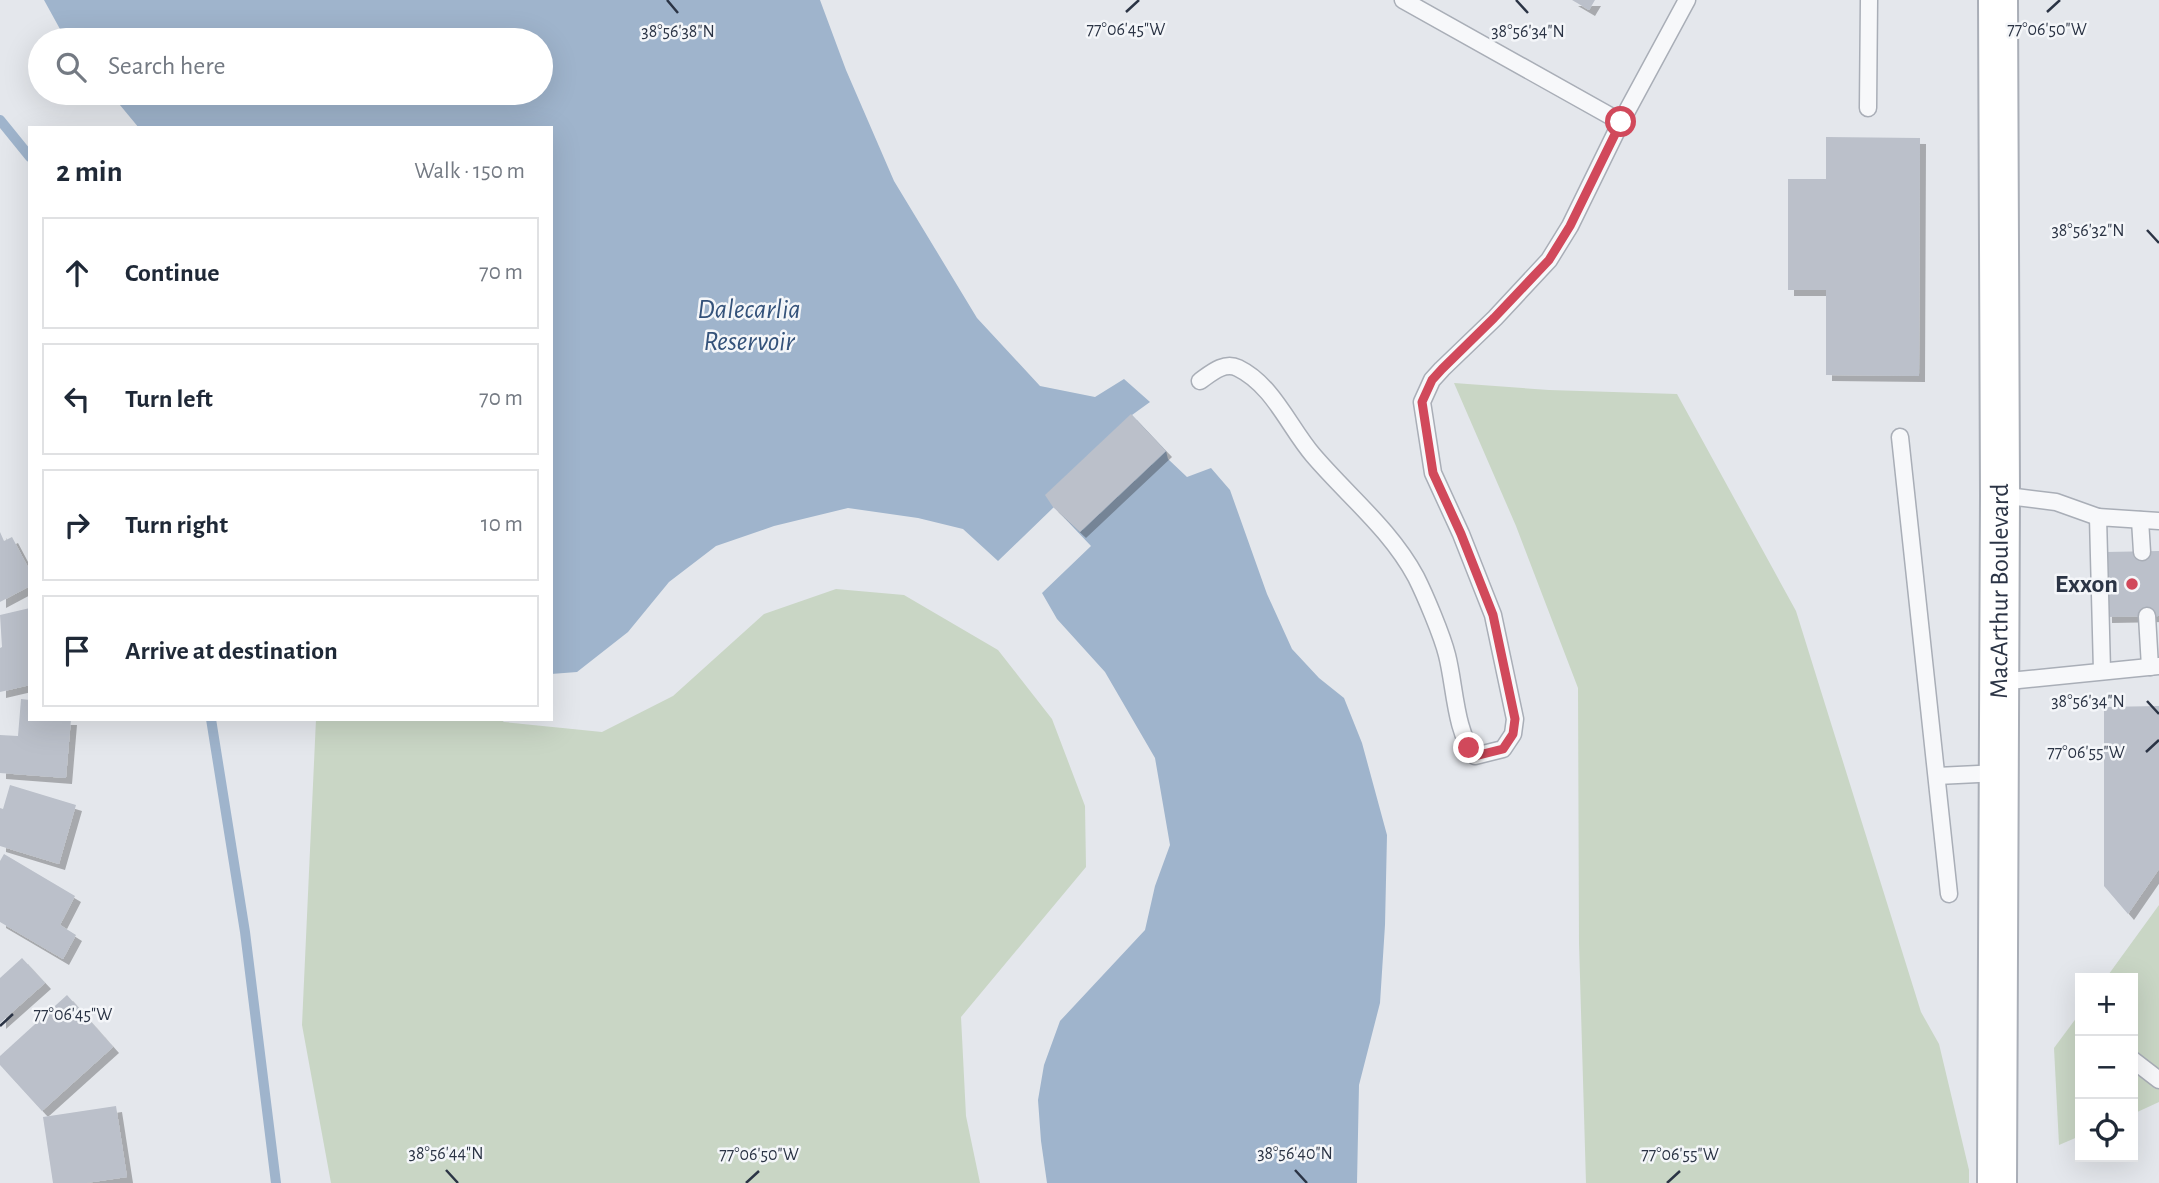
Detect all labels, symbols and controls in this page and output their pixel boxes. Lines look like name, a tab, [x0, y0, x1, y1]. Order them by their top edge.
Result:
text: 77°06'45"W	[1087, 21, 1165, 39]
text: 77°06'50"W	[2007, 21, 2087, 39]
text: 38°56'38"N	[641, 23, 715, 41]
text: 38°56'34"N	[1491, 23, 1565, 41]
search box	[28, 28, 553, 105]
icon: search	[52, 48, 90, 86]
text: Search here	[108, 53, 226, 79]
route start	[1605, 106, 1636, 137]
text: 2 min	[56, 157, 123, 187]
text: Walk · 150 m	[414, 160, 525, 183]
text: 38°56'32"N	[2051, 222, 2125, 240]
icon: ahead	[58, 254, 96, 292]
text: Continue	[125, 260, 220, 286]
text: 70 m	[479, 261, 523, 284]
water label: Dalecarlia Reservoir	[697, 296, 801, 356]
icon: left	[58, 380, 96, 418]
text: Turn left	[125, 386, 213, 412]
text: 70 m	[479, 387, 523, 410]
street label: MacArthur Boulevard	[1986, 483, 2013, 699]
icon: right	[58, 506, 96, 544]
text: Turn right	[125, 512, 228, 538]
text: 10 m	[481, 513, 523, 536]
place label: Exxon	[2055, 571, 2118, 597]
marker: Exxon	[2124, 576, 2140, 592]
icon: arrive	[58, 632, 96, 670]
text: Arrive at destination	[125, 638, 338, 664]
text: 38°56'34"N	[2051, 693, 2125, 711]
route end	[1453, 732, 1484, 763]
text: 77°06'55"W	[2047, 744, 2125, 762]
map controls	[2075, 973, 2138, 1162]
button: +	[2075, 973, 2138, 1036]
text: 77°06'45"W	[34, 1006, 112, 1024]
button: −	[2075, 1036, 2138, 1099]
button: locate	[2075, 1099, 2138, 1162]
text: 38°56'44"N	[409, 1145, 483, 1163]
text: 38°56'40"N	[1257, 1145, 1333, 1163]
text: 77°06'50"W	[719, 1146, 799, 1164]
text: 77°06'55"W	[1641, 1146, 1719, 1164]

